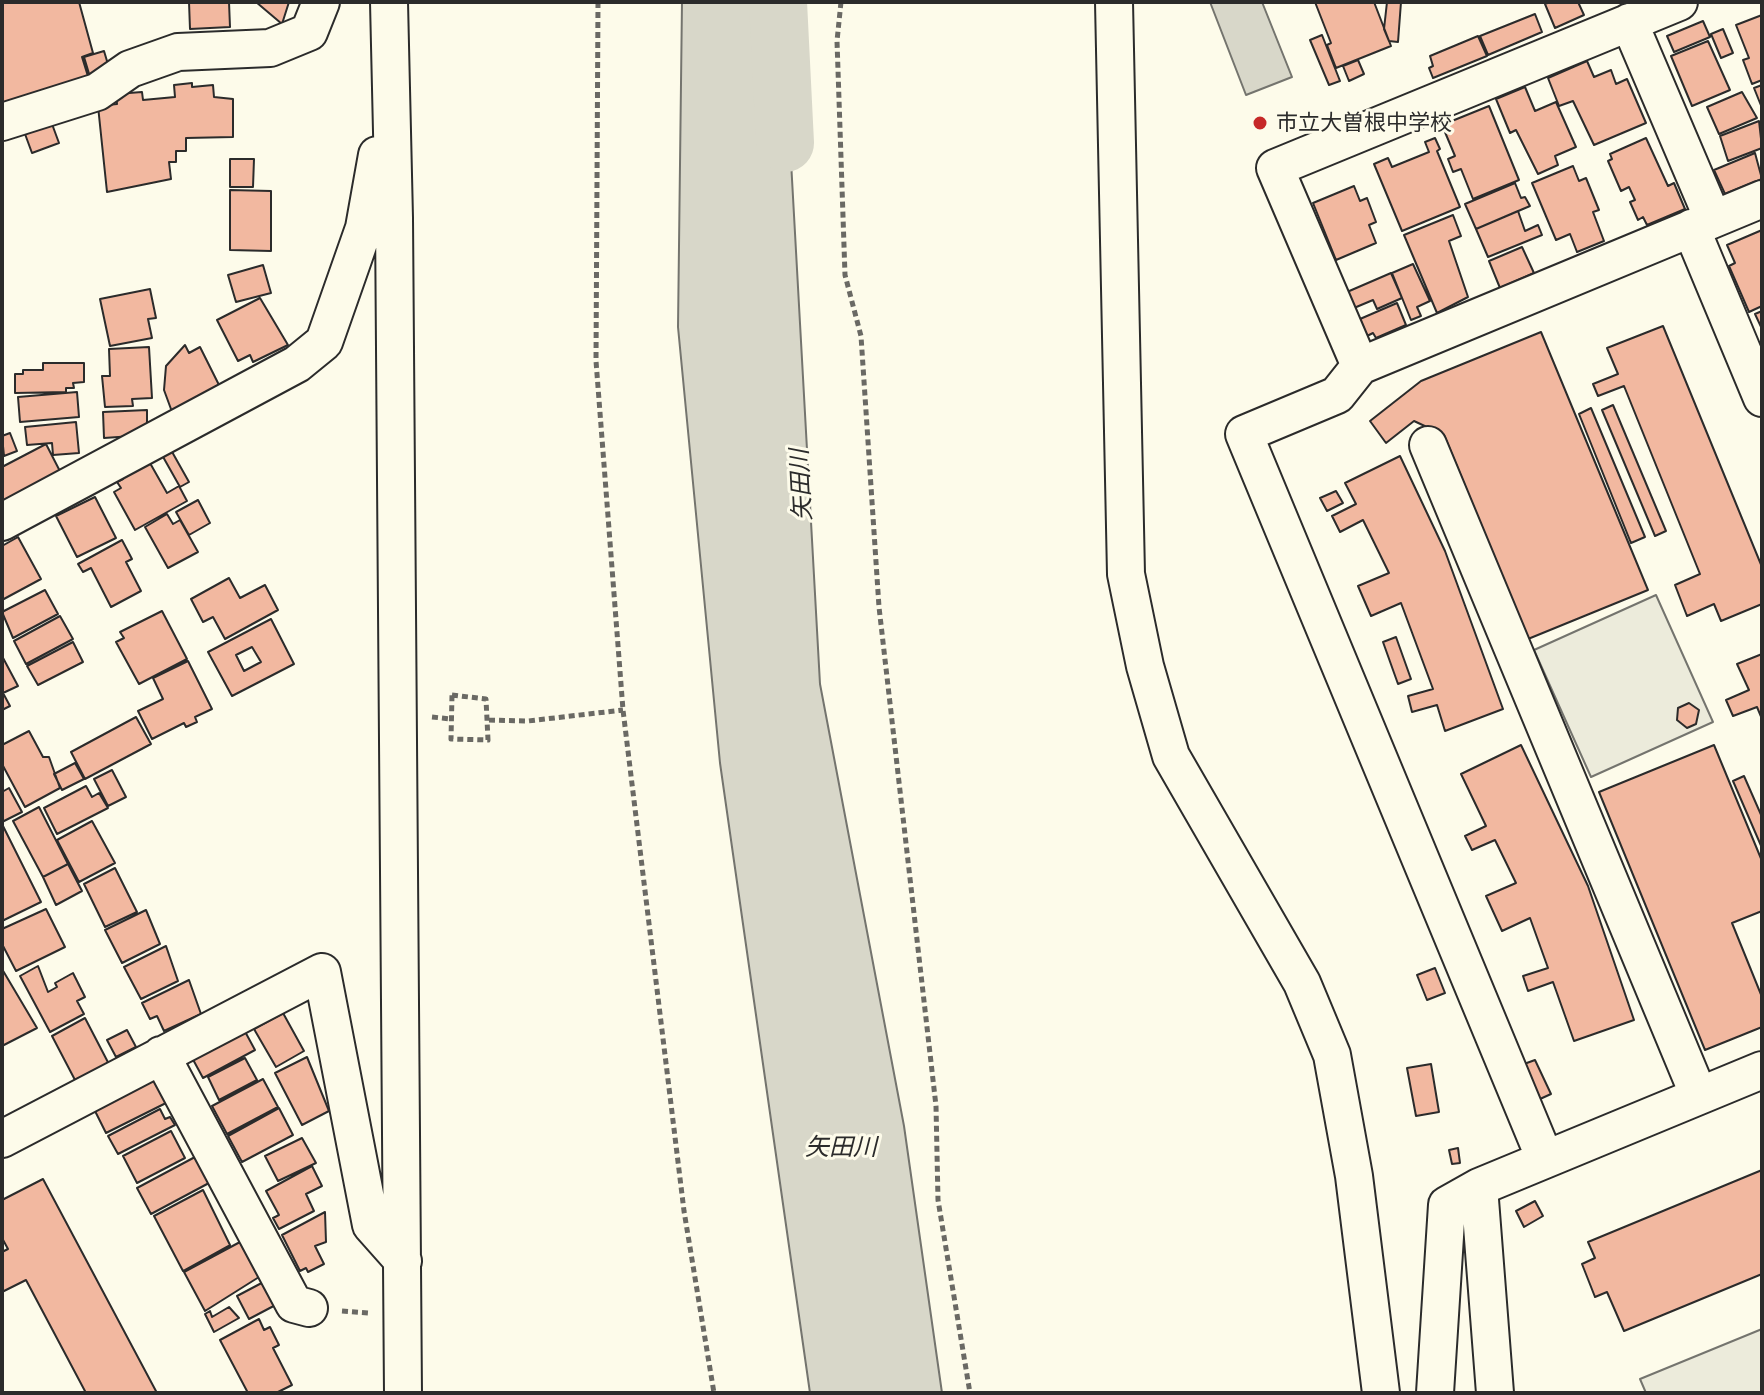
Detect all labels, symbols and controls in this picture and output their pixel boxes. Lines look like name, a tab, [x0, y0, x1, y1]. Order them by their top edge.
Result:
place label: 市立大曽根中学校	[1276, 110, 1452, 136]
marker: 市立大曽根中学校	[1251, 114, 1269, 132]
water label: 矢田川	[785, 448, 817, 522]
water label: 矢田川	[805, 1133, 877, 1161]

